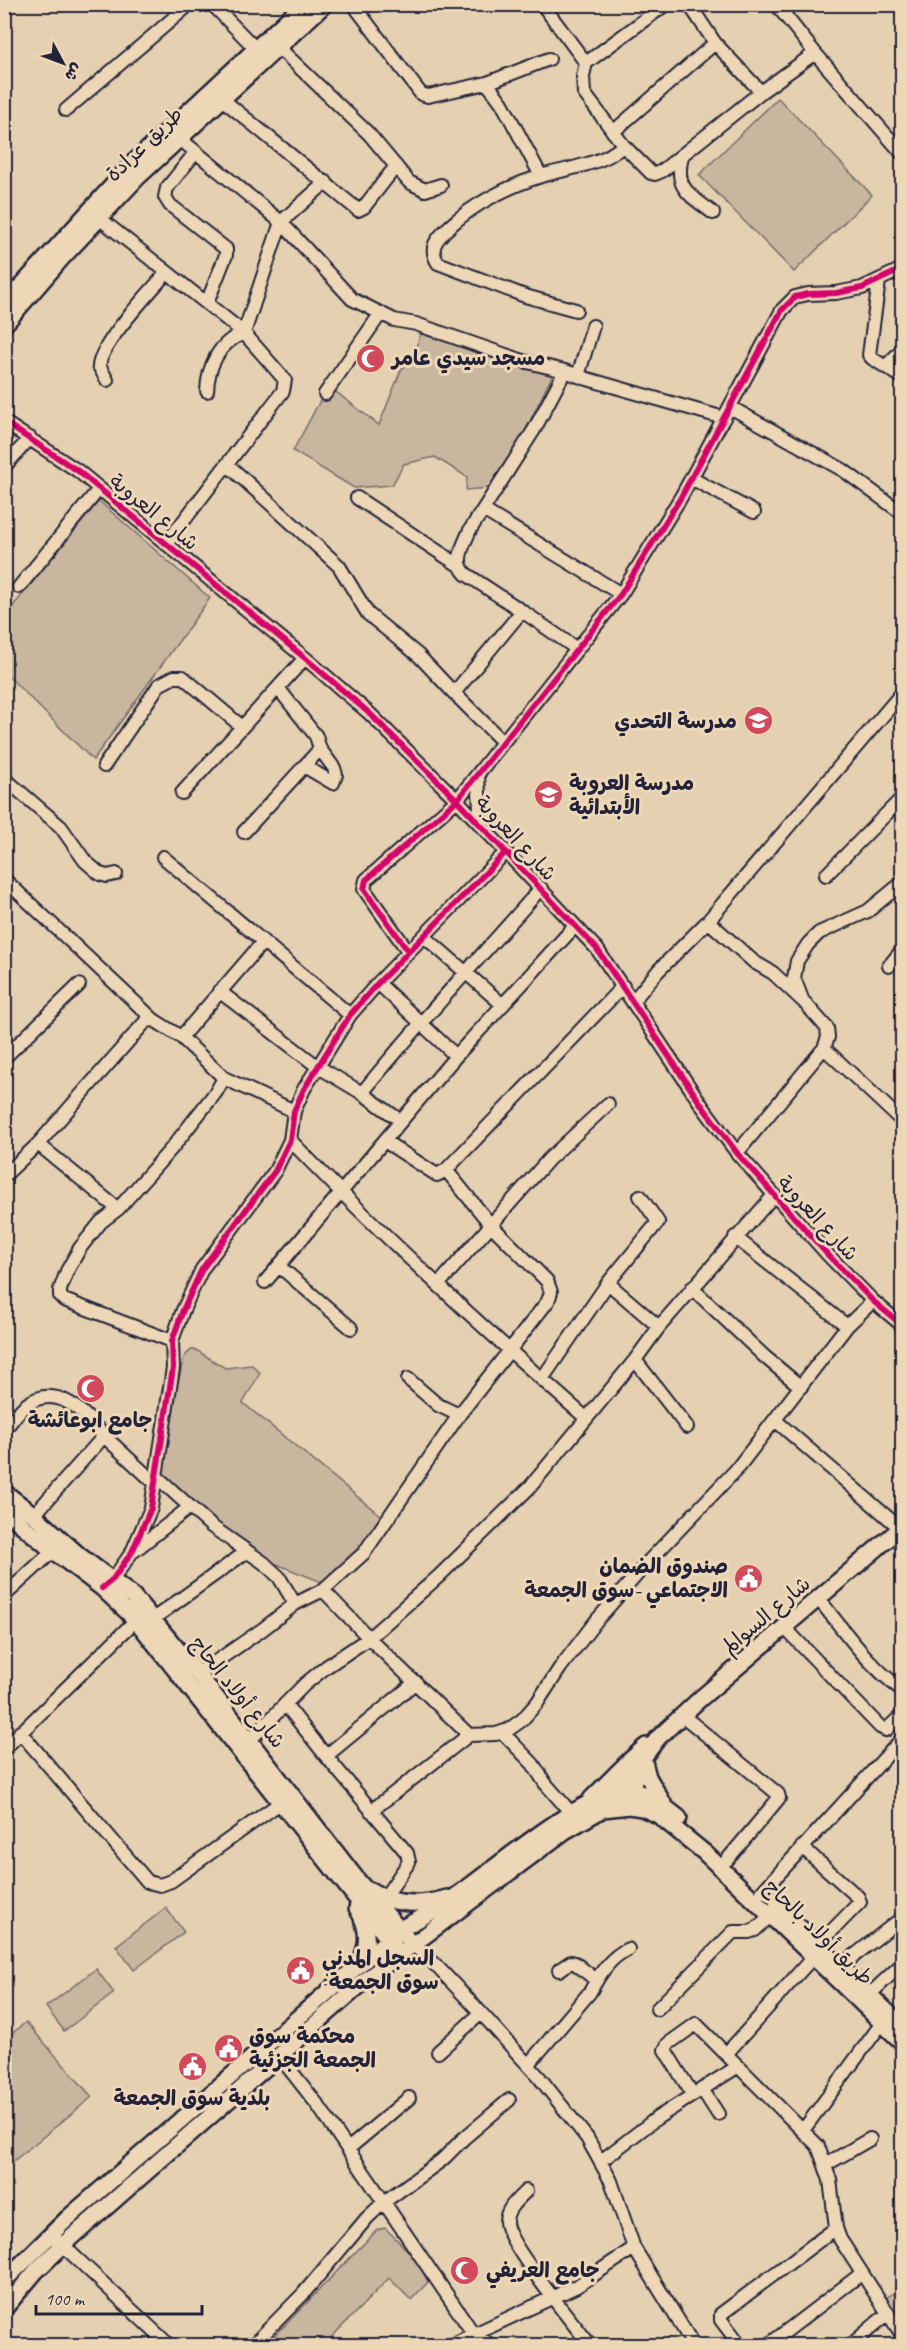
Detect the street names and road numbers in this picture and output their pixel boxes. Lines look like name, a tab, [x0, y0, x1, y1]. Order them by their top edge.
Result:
street label: طريق عرادة	[100, 101, 188, 187]
street label: شارع العروبة	[103, 468, 204, 558]
street label: شارع العروبة	[468, 790, 562, 888]
street label: شارع العروبة	[770, 1170, 864, 1268]
street label: شارع السوالم	[716, 1570, 818, 1662]
street label: شارع أولاد الحاج	[183, 1631, 291, 1755]
street label: طريق أولاد بالحاج	[758, 1873, 879, 1991]

